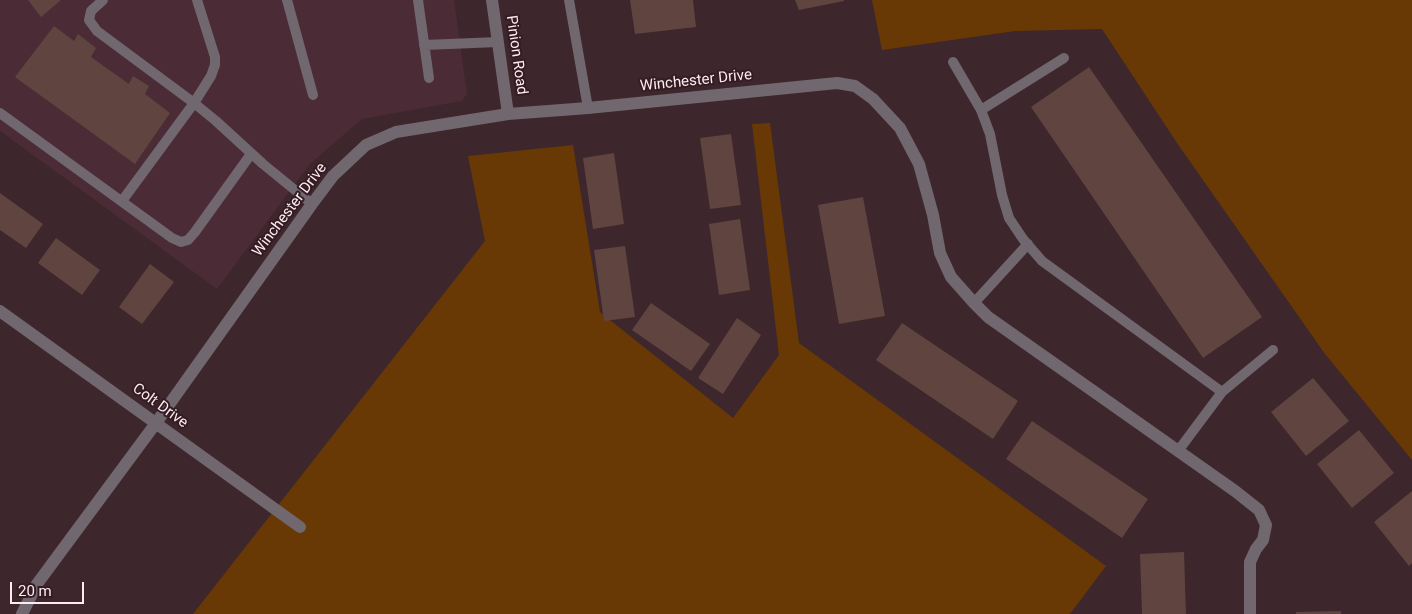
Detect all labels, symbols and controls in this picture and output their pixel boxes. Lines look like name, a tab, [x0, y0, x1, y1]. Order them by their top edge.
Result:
street label: Pinion Road	[502, 14, 530, 96]
street label: Winchester Drive	[639, 66, 753, 96]
street label: Winchester Drive	[249, 160, 331, 260]
street label: Colt Drive	[129, 380, 191, 432]
scale bar	[12, 572, 86, 604]
text: 20 m	[18, 582, 52, 600]

